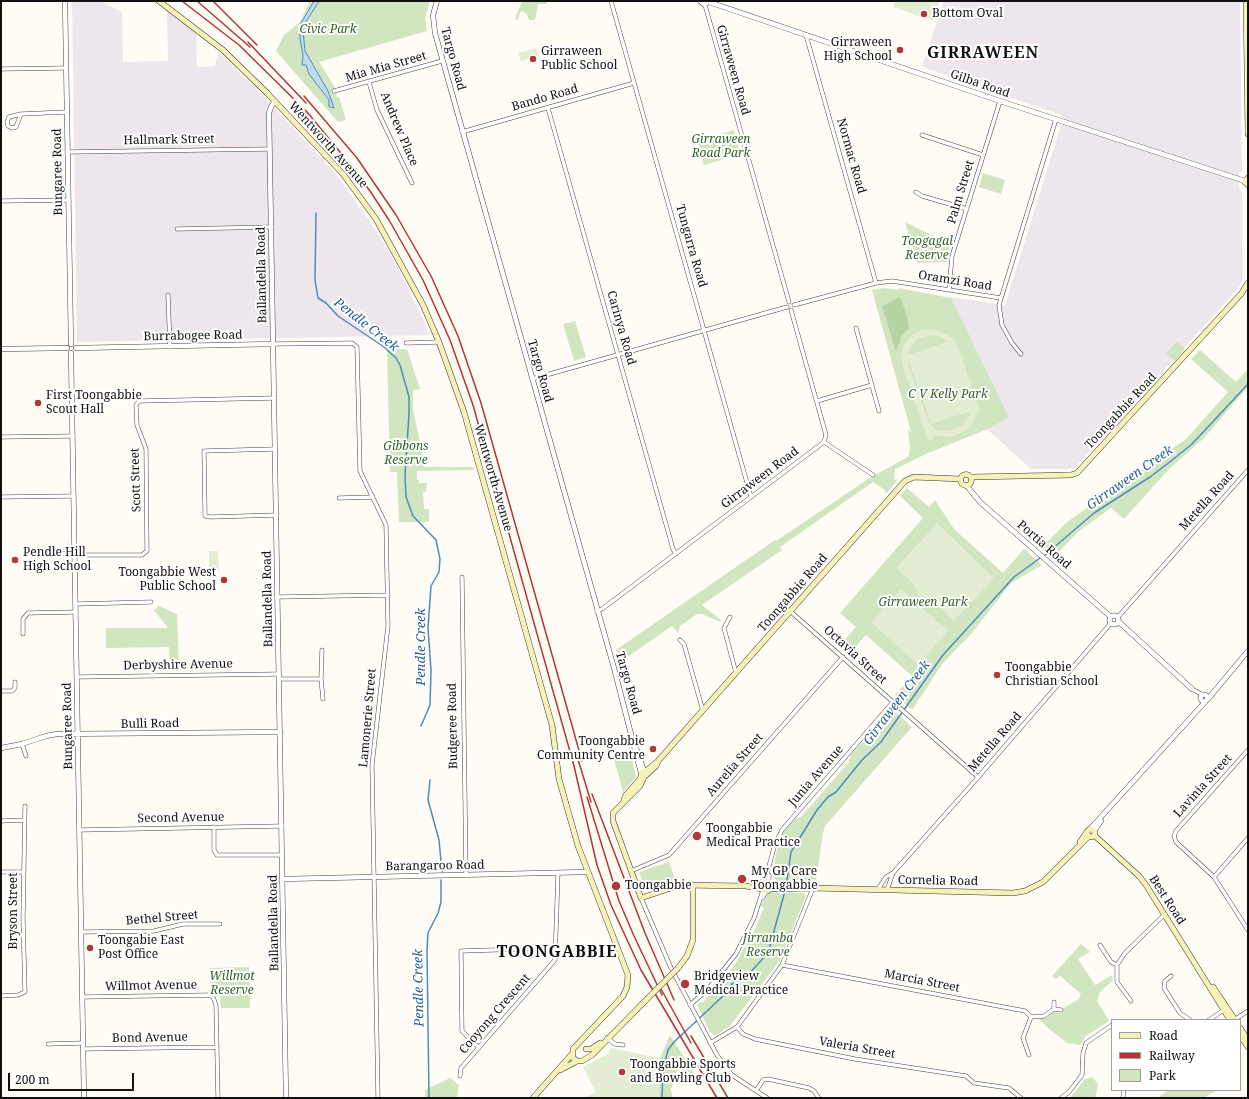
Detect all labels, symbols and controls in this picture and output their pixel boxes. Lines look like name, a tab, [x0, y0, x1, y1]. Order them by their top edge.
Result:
place label: Bottom Oval	[932, 7, 1003, 21]
marker: Bottom Oval	[919, 9, 929, 19]
park label: Civic Park	[299, 23, 357, 37]
street label: Girraween Road	[713, 23, 753, 117]
street label: Targo Road	[438, 26, 468, 92]
place label: Girraween High School	[824, 36, 892, 64]
district label: GIRRAWEEN	[927, 43, 1039, 63]
place label: Girraween Public School	[541, 45, 617, 73]
marker: Girraween High School	[895, 45, 905, 55]
street label: Mia Mia Street	[344, 49, 428, 85]
marker: Girraween Public School	[528, 54, 538, 64]
street label: Gilba Road	[948, 67, 1012, 101]
street label: Bando Road	[510, 82, 580, 114]
street label: Andrew Place	[377, 90, 421, 168]
street label: Wentworth Avenue	[286, 99, 370, 191]
street label: Normac Road	[833, 117, 869, 195]
street label: Bungaree Road	[50, 128, 66, 216]
street label: Hallmark Street	[123, 132, 215, 148]
park label: Girraween Road Park	[691, 133, 751, 161]
street label: Palm Street	[945, 159, 977, 225]
street label: Tungarra Road	[672, 203, 710, 289]
street label: Ballandella Road	[254, 227, 270, 323]
park label: Toogagal Reserve	[901, 235, 953, 263]
street label: Oramzi Road	[917, 268, 993, 294]
street label: Carinya Road	[604, 289, 638, 367]
water label: Pendle Creek	[331, 295, 401, 355]
street label: Burrabogee Road	[143, 328, 243, 344]
street label: Targo Road	[524, 338, 556, 404]
street label: Toongabbie Road	[1082, 370, 1160, 452]
park label: C V Kelly Park	[908, 388, 988, 402]
place label: First Toongabbie Scout Hall	[46, 389, 142, 417]
marker: First Toongabbie Scout Hall	[33, 398, 43, 408]
street label: Wentworth Avenue	[471, 423, 515, 533]
park label: Gibbons Reserve	[383, 440, 429, 468]
water label: Girraween Creek	[1084, 443, 1176, 513]
street label: Girraween Road	[718, 444, 802, 512]
street label: Scott Street	[128, 448, 144, 512]
street label: Metella Road	[1177, 468, 1237, 534]
street label: Portia Road	[1014, 518, 1074, 572]
place label: Pendle Hill High School	[23, 546, 91, 574]
street label: Ballandella Road	[260, 551, 276, 647]
street label: Toongabbie Road	[755, 551, 831, 635]
marker: Pendle Hill High School	[10, 555, 20, 565]
place label: Toongabbie West Public School	[118, 566, 216, 594]
marker: Toongabbie West Public School	[219, 575, 229, 585]
park label: Girraween Park	[879, 596, 967, 610]
water label: Pendle Creek	[413, 608, 429, 686]
street label: Octavia Street	[820, 623, 890, 687]
street label: Targo Road	[612, 650, 644, 716]
street label: Derbyshire Avenue	[123, 657, 233, 673]
water label: Girraween Creek	[860, 658, 934, 748]
place label: Toongabbie Christian School	[1005, 661, 1098, 689]
street label: Lamonerie Street	[357, 668, 379, 768]
marker: Toongabbie Christian School	[992, 670, 1002, 680]
street label: Bungaree Road	[60, 682, 76, 770]
street label: Budgeree Road	[445, 683, 461, 769]
street label: Metella Road	[965, 709, 1025, 775]
street label: Bulli Road	[120, 716, 180, 732]
street label: Aurelia Street	[704, 731, 766, 799]
place label: Toongabbie Community Centre	[537, 735, 645, 763]
street label: Junia Avenue	[786, 743, 846, 809]
marker: Toongabbie Community Centre	[648, 744, 658, 754]
street label: Lavinia Street	[1171, 751, 1235, 821]
street label: Second Avenue	[137, 810, 225, 826]
place label: Toongabbie Medical Practice	[706, 822, 800, 850]
marker: Toongabbie Medical Practice	[691, 830, 703, 842]
street label: Barangaroo Road	[385, 858, 485, 874]
place label: My GP Care Toongabbie	[751, 865, 818, 893]
street label: Bryson Street	[7, 873, 21, 949]
marker: My GP Care Toongabbie	[736, 873, 748, 885]
street label: Cornelia Road	[898, 873, 978, 889]
street label: Best Road	[1146, 873, 1188, 927]
street label: Ballandella Road	[266, 875, 282, 971]
place label: Toongabbie	[625, 879, 692, 893]
marker: Toongabbie	[610, 880, 622, 892]
street label: Bethel Street	[125, 908, 199, 928]
park label: Jirramba Reserve	[743, 932, 793, 960]
place label: Toongabie East Post Office	[98, 934, 184, 962]
district label: TOONGABBIE	[497, 942, 617, 962]
marker: Toongabie East Post Office	[85, 943, 95, 953]
water label: Pendle Creek	[411, 949, 427, 1027]
street label: Marcia Street	[883, 967, 961, 995]
park label: Willmot Reserve	[209, 970, 255, 998]
place label: Bridgeview Medical Practice	[694, 970, 788, 998]
street label: Cooyong Crescent	[456, 971, 534, 1057]
street label: Willmot Avenue	[105, 978, 197, 994]
marker: Bridgeview Medical Practice	[679, 978, 691, 990]
legend	[1111, 1019, 1241, 1091]
text: Road	[1149, 1027, 1178, 1044]
street label: Bond Avenue	[112, 1030, 188, 1046]
street label: Valeria Street	[818, 1034, 896, 1062]
text: Railway	[1149, 1047, 1195, 1064]
place label: Toongabbie Sports and Bowling Club	[630, 1058, 736, 1086]
scale bar	[10, 1065, 136, 1091]
marker: Toongabbie Sports and Bowling Club	[617, 1067, 627, 1077]
text: Park	[1149, 1067, 1176, 1084]
text: 200 m	[15, 1071, 50, 1088]

